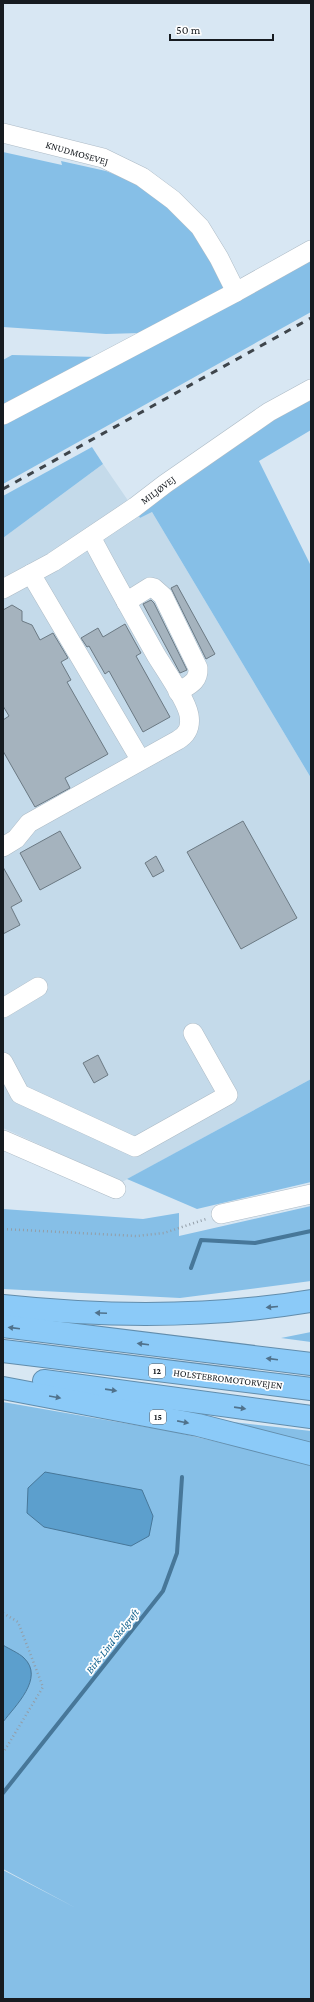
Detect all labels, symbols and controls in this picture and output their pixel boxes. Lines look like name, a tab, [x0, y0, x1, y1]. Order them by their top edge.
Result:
scale bar	[170, 16, 273, 42]
text: 50 m	[176, 23, 201, 37]
street label: KNUDMOSEVEJ	[44, 139, 110, 167]
street label: MILJØVEJ	[139, 474, 177, 506]
one-way arrow	[266, 1304, 278, 1310]
one-way arrow	[94, 1310, 107, 1316]
one-way arrow	[8, 1325, 20, 1331]
one-way arrow	[137, 1341, 149, 1347]
one-way arrow	[266, 1356, 278, 1363]
road number: 12	[149, 1364, 165, 1378]
street label: HOLSTEBROMOTORVEJEN	[173, 1367, 284, 1391]
one-way arrow	[105, 1387, 117, 1393]
one-way arrow	[49, 1394, 61, 1400]
one-way arrow	[234, 1404, 246, 1411]
road number: 15	[150, 1410, 166, 1424]
one-way arrow	[177, 1419, 189, 1425]
water label: Birk-Lind Skelgrøft	[83, 1606, 142, 1676]

